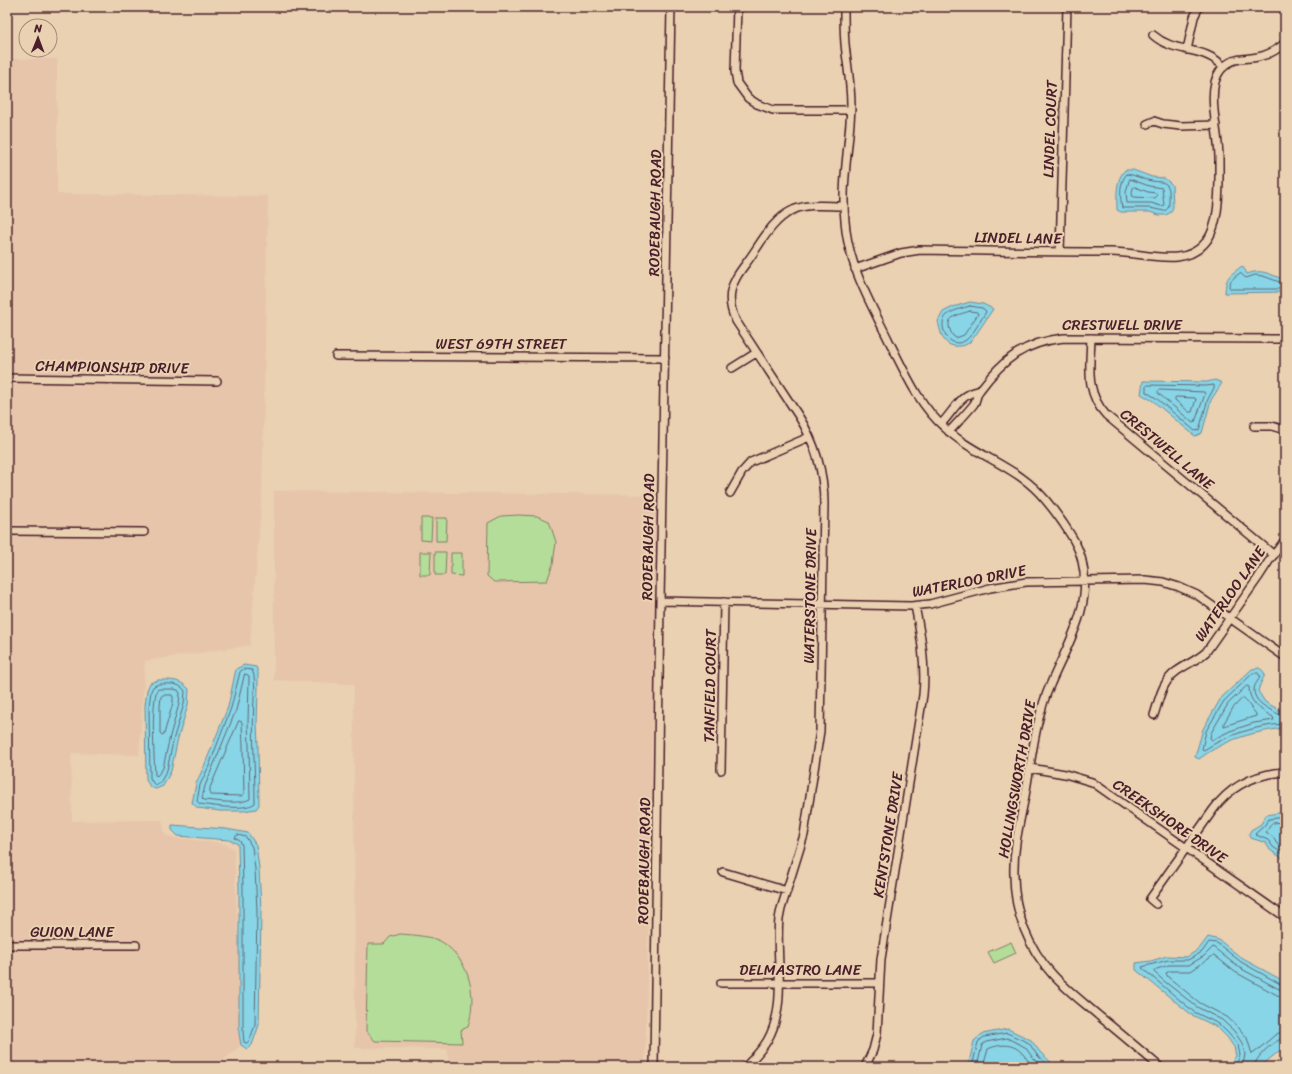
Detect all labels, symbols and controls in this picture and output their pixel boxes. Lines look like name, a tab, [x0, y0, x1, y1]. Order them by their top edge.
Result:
north arrow	[18, 18, 58, 58]
text: N	[33, 19, 43, 38]
street label: LINDEL COURT	[1035, 78, 1065, 178]
street label: RODEBAUGH ROAD	[641, 149, 669, 277]
street label: LINDEL LANE	[974, 224, 1063, 252]
street label: CRESTWELL DRIVE	[1062, 312, 1184, 338]
street label: WEST 69TH STREET	[436, 331, 568, 357]
street label: CHAMPIONSHIP DRIVE	[35, 353, 190, 381]
street label: CRESTWELL LANE	[1114, 402, 1221, 497]
street label: RODEBAUGH ROAD	[634, 473, 662, 601]
street label: WATERSTONE DRIVE	[796, 526, 824, 664]
street label: WATERLOO LANE	[1187, 540, 1274, 647]
street label: WATERLOO DRIVE	[910, 557, 1030, 605]
street label: TANFIELD COURT	[696, 628, 724, 743]
street label: HOLLINGSWORTH DRIVE	[990, 696, 1044, 860]
street label: KENTSTONE DRIVE	[865, 769, 911, 900]
street label: CREEKSHORE DRIVE	[1107, 772, 1234, 871]
street label: RODEBAUGH ROAD	[630, 797, 658, 925]
street label: GUION LANE	[30, 919, 115, 945]
street label: DELMASTRO LANE	[739, 957, 863, 983]

